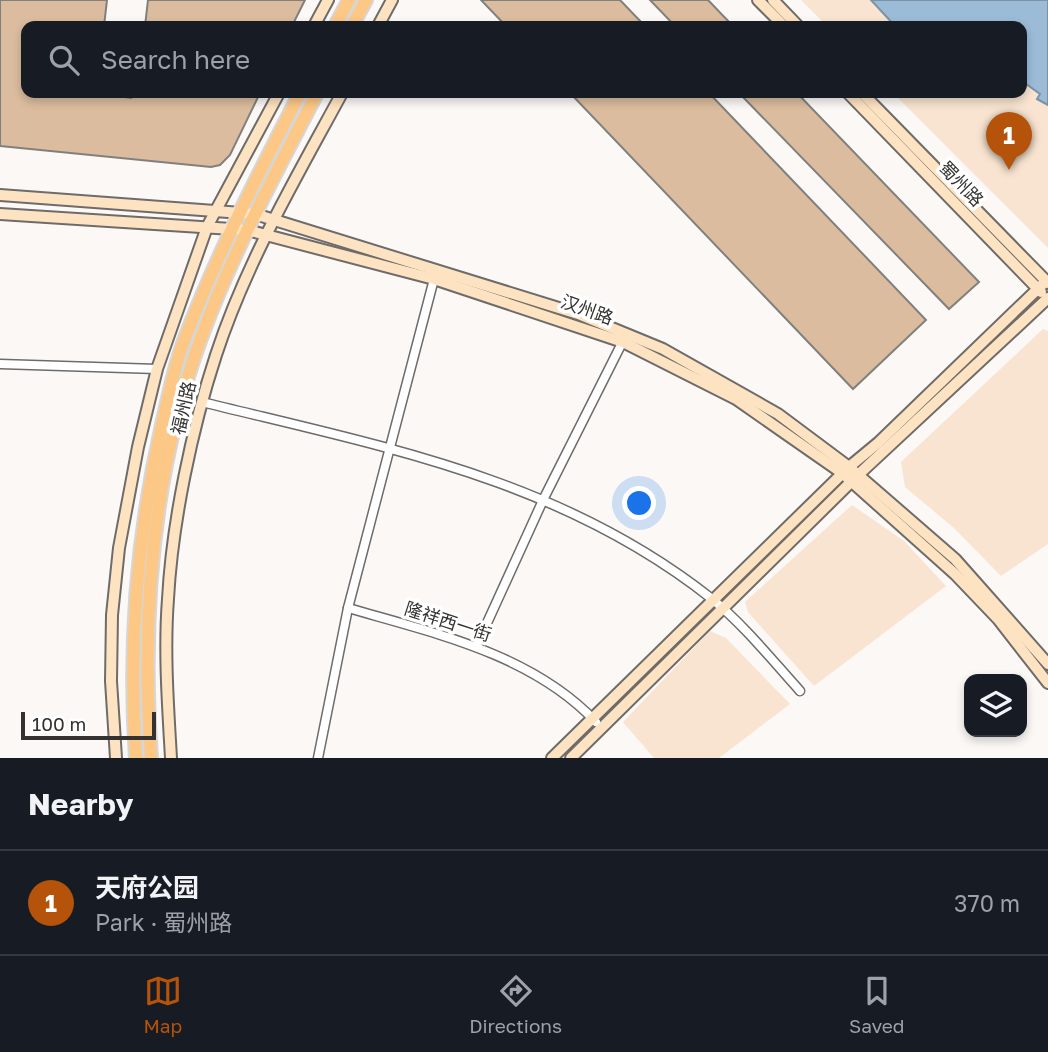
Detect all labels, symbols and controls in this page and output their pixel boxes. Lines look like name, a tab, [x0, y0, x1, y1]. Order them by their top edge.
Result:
search box	[21, 21, 1027, 98]
icon: search	[45, 41, 83, 79]
text: Search here	[101, 44, 250, 75]
pin: 1	[986, 112, 1032, 170]
street label: 蜀州路	[935, 156, 988, 210]
street label: 汉州路	[558, 289, 616, 329]
street label: 福州路	[166, 379, 200, 437]
your location	[622, 486, 656, 520]
street label: 隆祥西一街	[402, 597, 495, 645]
map controls	[964, 674, 1027, 737]
button: layers	[964, 674, 1027, 737]
scale bar	[21, 709, 156, 741]
text: 100 m	[32, 712, 86, 735]
text: Nearby	[28, 786, 133, 822]
text: 天府公园	[95, 872, 199, 903]
text: 1	[45, 889, 57, 917]
text: 370 m	[954, 889, 1020, 917]
text: Park · 蜀州路	[95, 908, 232, 936]
tab: Map	[143, 972, 182, 1037]
tab: Directions	[469, 972, 562, 1037]
tab: Saved	[849, 972, 905, 1037]

